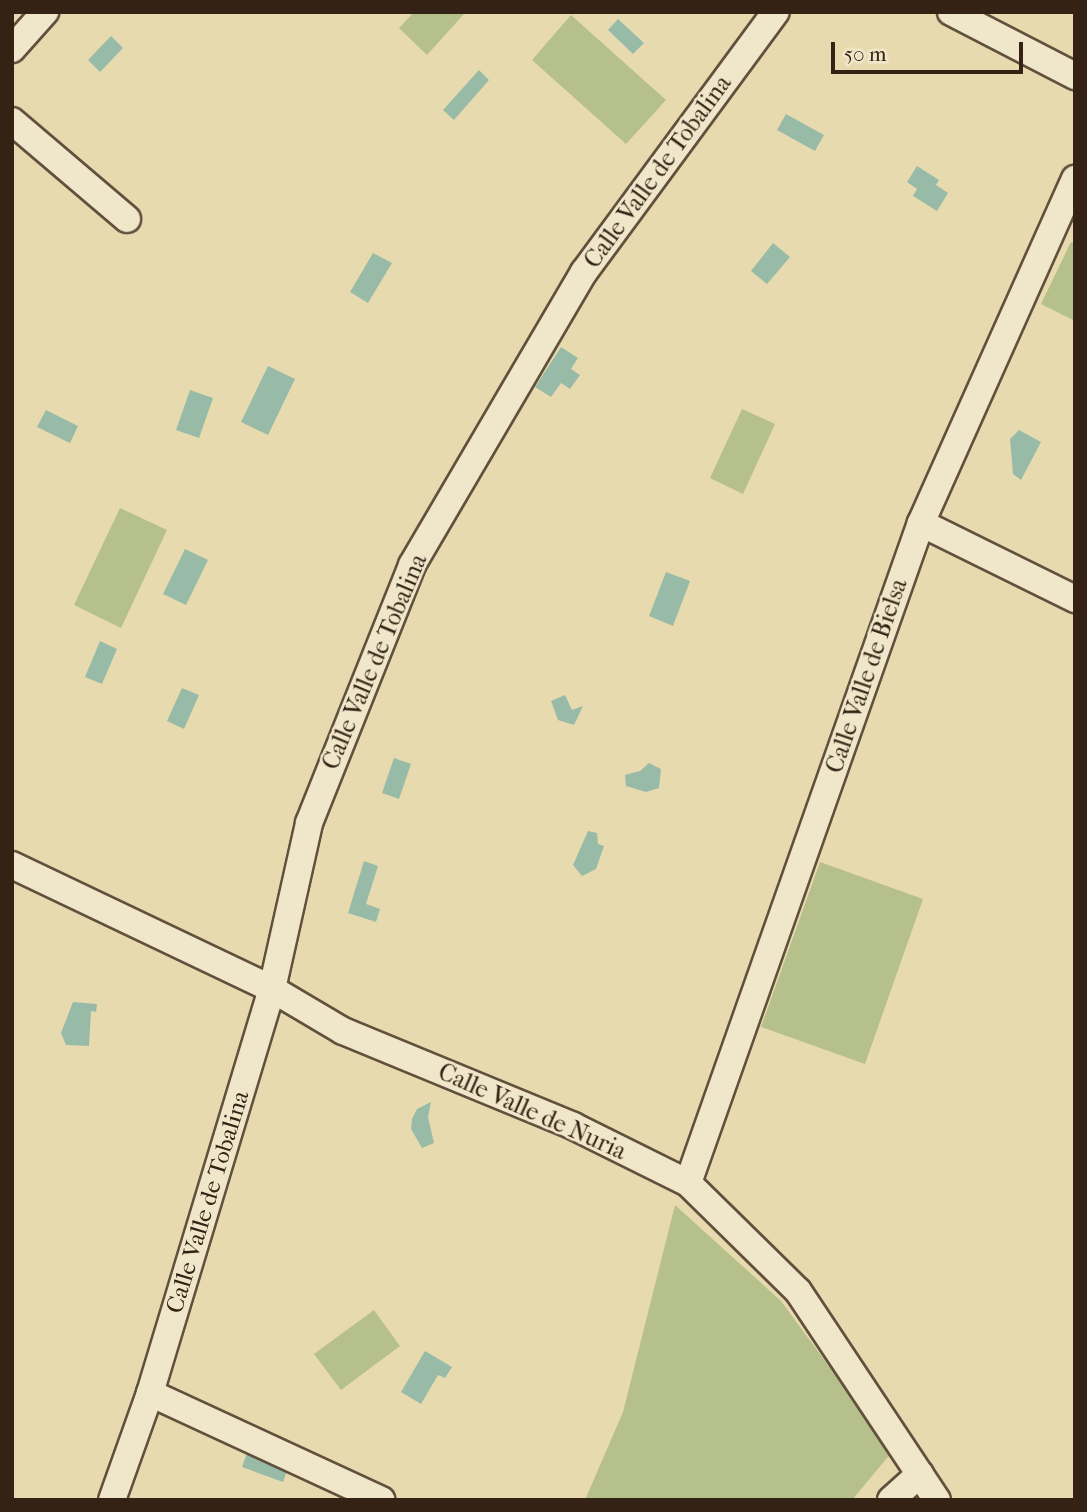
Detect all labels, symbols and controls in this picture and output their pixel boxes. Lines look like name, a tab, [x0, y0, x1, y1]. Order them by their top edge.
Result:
scale bar	[835, 28, 1028, 72]
text: 50 m	[844, 42, 887, 66]
street label: Calle Valle de Tobalina	[578, 70, 738, 274]
street label: Calle Valle de Tobalina	[317, 550, 433, 774]
street label: Calle Valle de Bielsa	[820, 575, 914, 777]
street label: Calle Valle de Nuria	[434, 1058, 630, 1166]
street label: Calle Valle de Tobalina	[160, 1087, 256, 1317]

